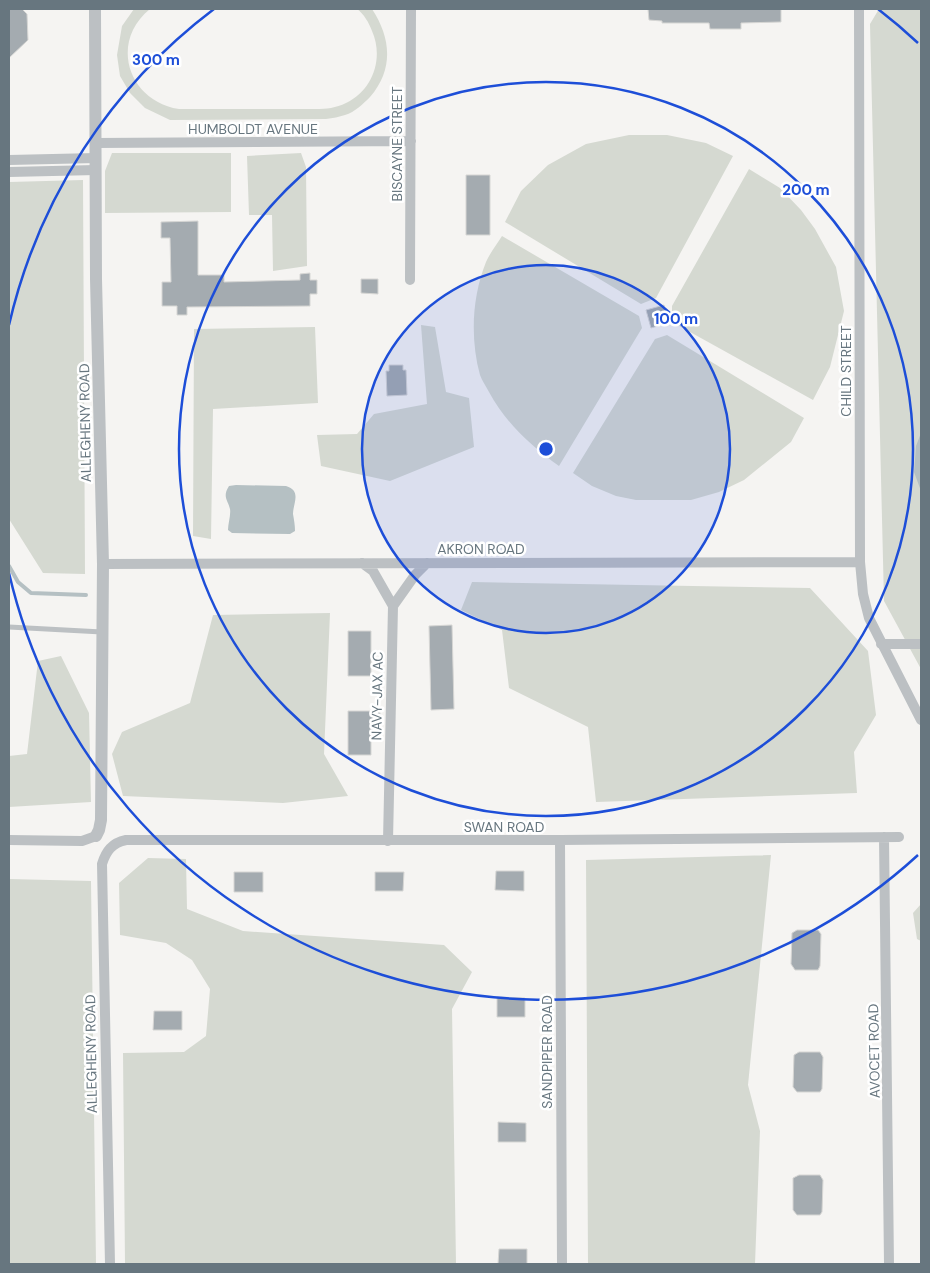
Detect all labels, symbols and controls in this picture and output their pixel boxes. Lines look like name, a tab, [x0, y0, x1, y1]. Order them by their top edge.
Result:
text: 300 m	[132, 50, 180, 70]
street label: BISCAYNE STREET	[388, 86, 406, 202]
street label: HUMBOLDT AVENUE	[188, 120, 318, 138]
text: 200 m	[782, 180, 830, 200]
text: 100 m	[654, 309, 698, 329]
street label: CHILD STREET	[837, 325, 855, 417]
street label: ALLEGHENY ROAD	[75, 363, 95, 483]
centre of rings	[537, 440, 555, 458]
street label: AKRON ROAD	[437, 540, 525, 558]
street label: NAVY-JAX AC	[367, 652, 387, 740]
street label: SWAN ROAD	[464, 818, 544, 836]
street label: ALLEGHENY ROAD	[81, 994, 101, 1114]
street label: SANDPIPER ROAD	[538, 995, 556, 1109]
street label: AVOCET ROAD	[864, 1004, 884, 1098]

